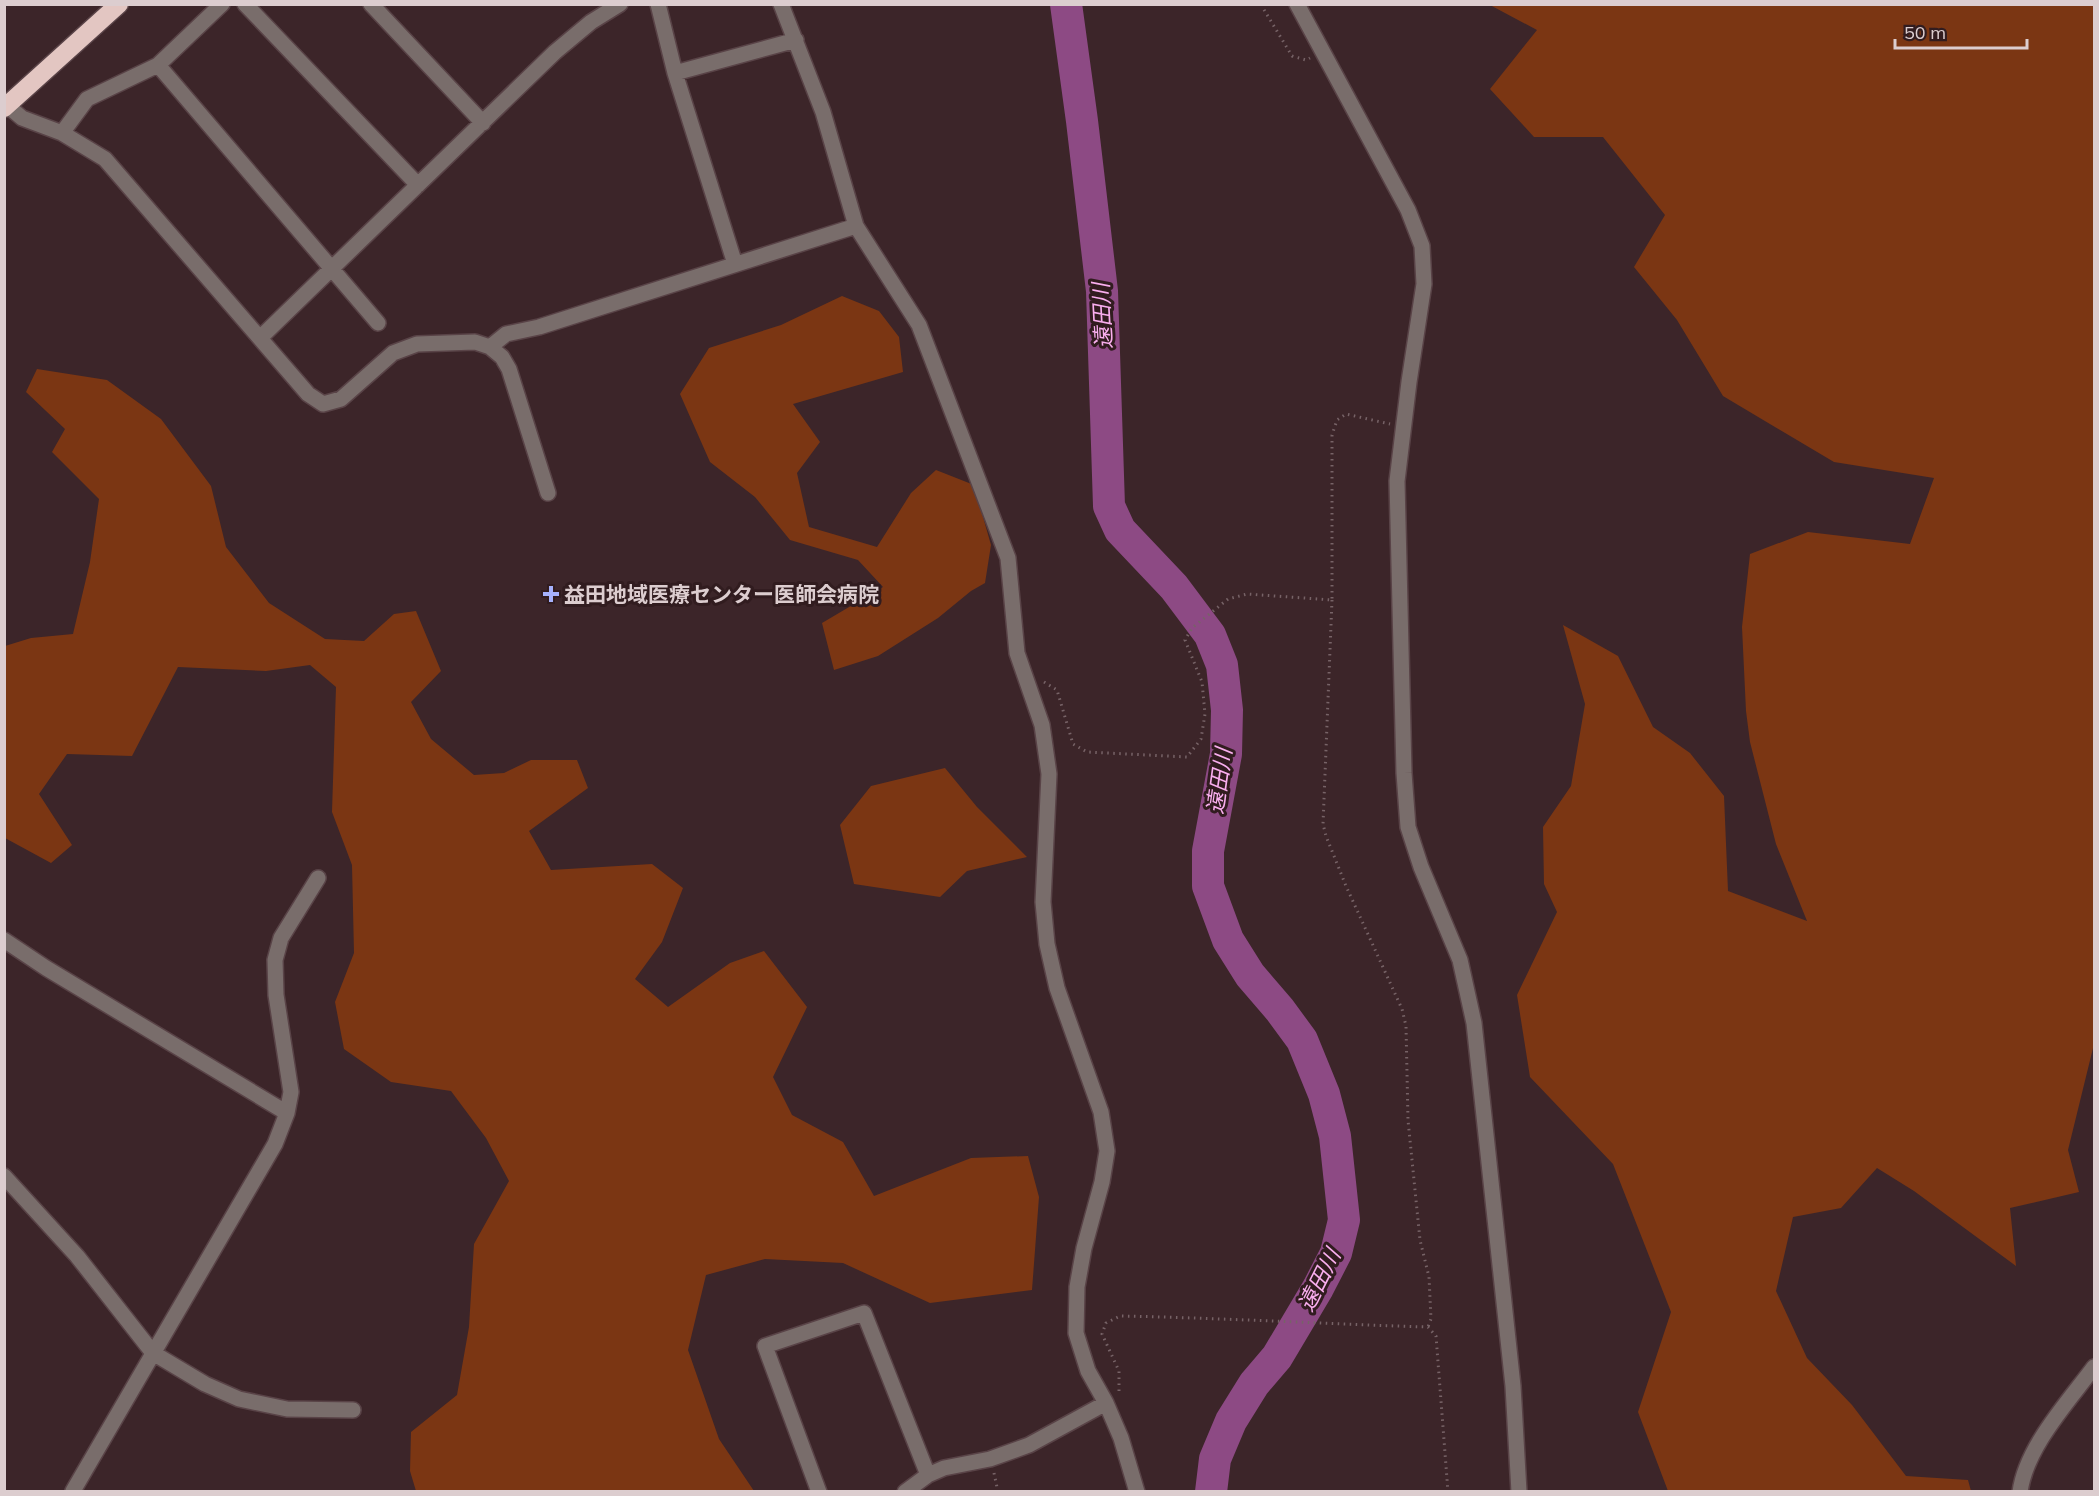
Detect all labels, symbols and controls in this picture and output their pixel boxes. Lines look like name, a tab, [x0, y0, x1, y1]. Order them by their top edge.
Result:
scale bar	[1895, 12, 2027, 50]
text: 50 m	[1904, 21, 1946, 44]
water label: 遠田川	[1086, 280, 1118, 350]
place label: 益田地域医療センター医師会病院	[564, 581, 879, 607]
marker: 益田地域医療センター医師会病院	[542, 585, 560, 603]
water label: 遠田川	[1201, 744, 1238, 816]
water label: 遠田川	[1292, 1242, 1347, 1316]

